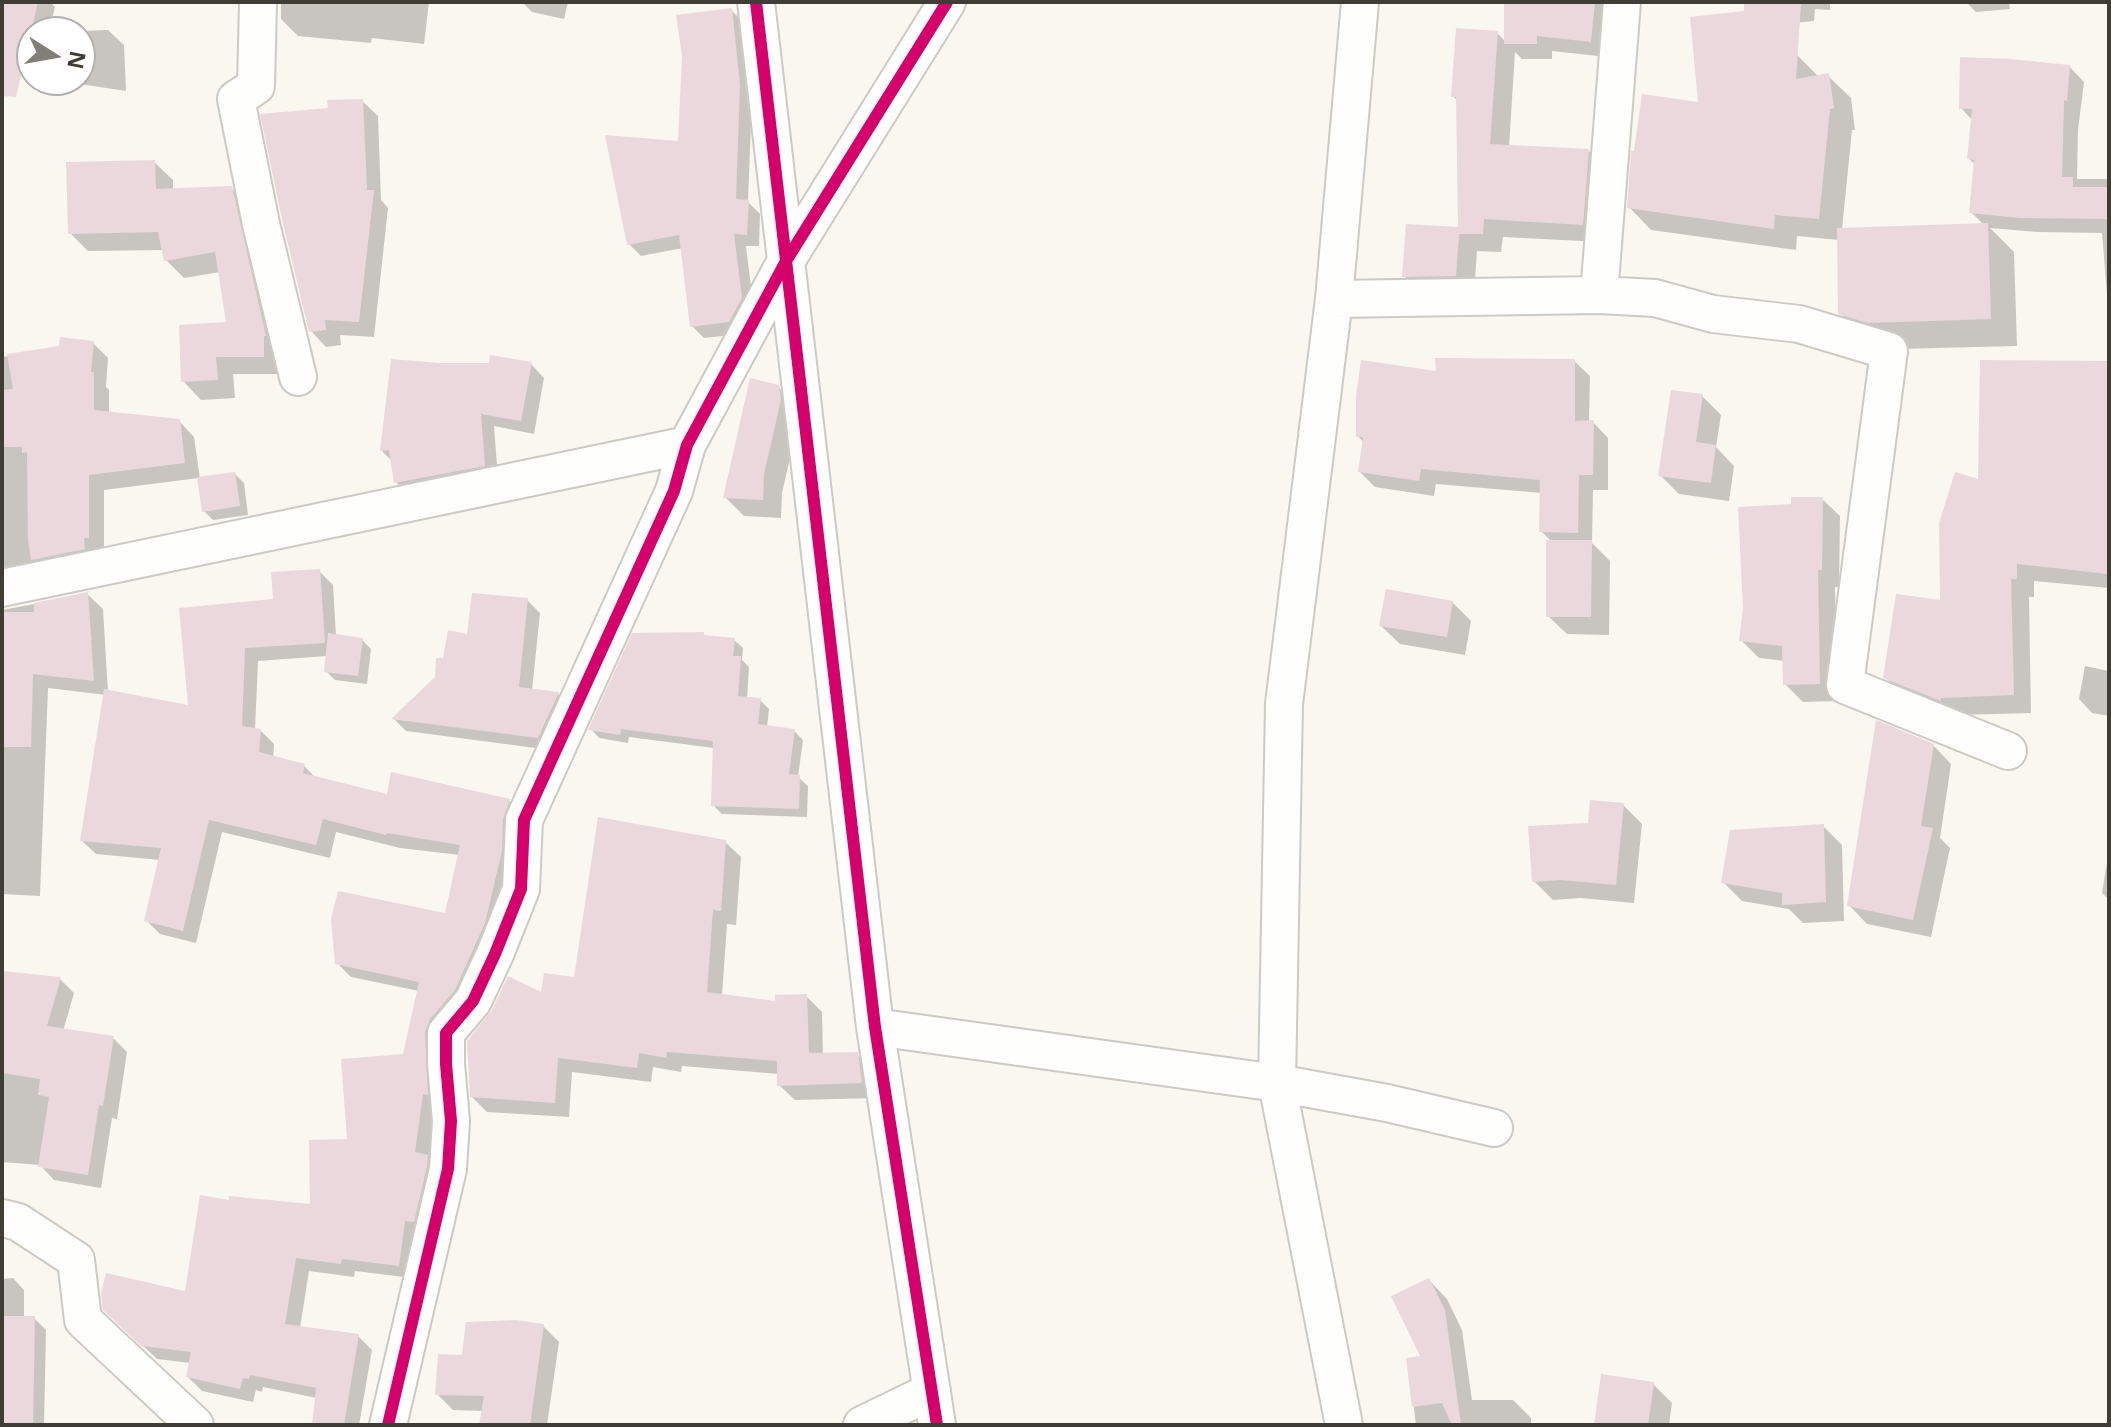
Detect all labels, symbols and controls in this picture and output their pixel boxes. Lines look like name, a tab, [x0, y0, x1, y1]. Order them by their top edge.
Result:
north arrow	[16, 16, 96, 96]
text: N	[61, 49, 94, 72]

